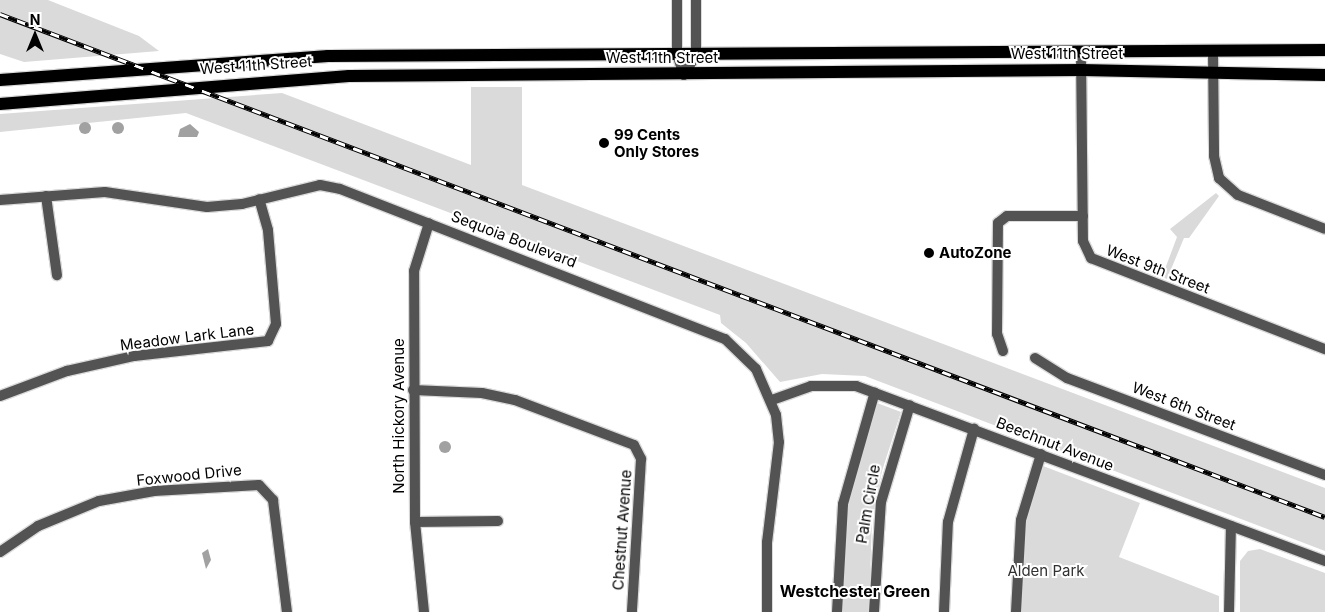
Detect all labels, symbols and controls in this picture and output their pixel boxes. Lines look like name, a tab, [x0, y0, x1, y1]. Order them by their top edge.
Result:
north arrow	[10, 10, 60, 60]
text: N	[30, 11, 40, 28]
street label: West 11th Street	[1011, 45, 1123, 63]
street label: West 11th Street	[606, 49, 718, 67]
street label: West 11th Street	[199, 52, 313, 78]
place label: 99 Cents Only Stores	[614, 125, 699, 160]
marker: 99 Cents Only Stores	[598, 137, 610, 149]
street label: Sequoia Boulevard	[449, 207, 579, 271]
street label: West 9th Street	[1104, 241, 1212, 297]
place label: AutoZone	[939, 244, 1012, 262]
marker: AutoZone	[923, 247, 935, 259]
street label: Meadow Lark Lane	[119, 320, 255, 354]
street label: North Hickory Avenue	[390, 338, 408, 494]
street label: West 6th Street	[1130, 378, 1238, 434]
street label: Beechnut Avenue	[994, 413, 1116, 475]
street label: Foxwood Drive	[135, 461, 243, 489]
street label: Palm Circle	[852, 463, 884, 545]
street label: Chestnut Avenue	[609, 469, 635, 591]
park label: Alden Park	[1007, 562, 1085, 580]
district label: Westchester Green	[780, 581, 930, 601]

